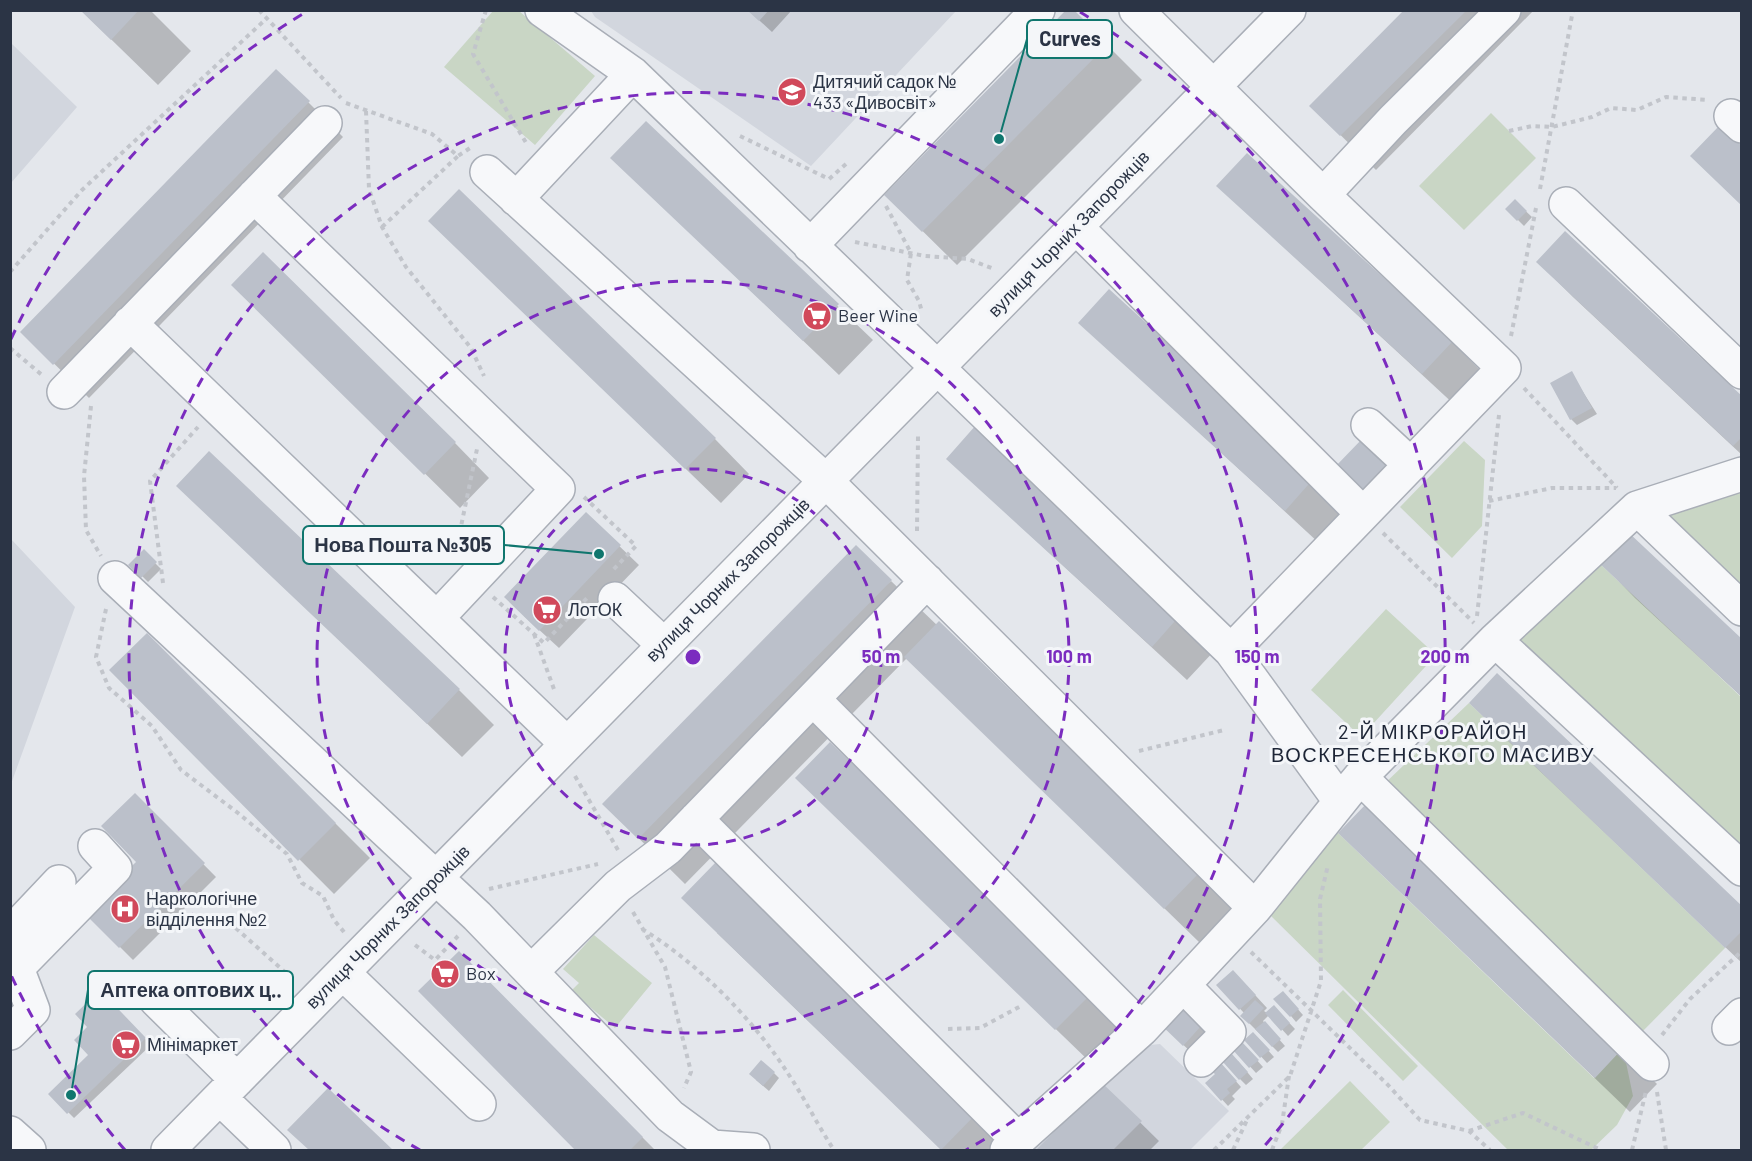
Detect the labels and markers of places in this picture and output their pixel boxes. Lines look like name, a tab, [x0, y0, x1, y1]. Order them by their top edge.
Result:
callout: Curves	[1027, 20, 1112, 58]
place label: Дитячий садок № 433 «Дивосвіт»	[813, 70, 957, 113]
school or university icon: Дитячий садок № 433 «Дивосвіт»	[776, 76, 808, 108]
supermarket icon: Beer Wine	[801, 300, 833, 332]
place label: Beer Wine	[838, 304, 918, 326]
callout: Нова Пошта №305	[303, 526, 504, 564]
supermarket icon: ЛотОК	[531, 594, 563, 626]
place label: ЛотОК	[568, 598, 623, 620]
centre of rings	[683, 647, 703, 667]
place label: Наркологічне відділення №2	[146, 887, 267, 930]
hospital icon: Наркологічне відділення №2	[109, 893, 141, 925]
supermarket icon: Box	[429, 958, 461, 990]
place label: Box	[466, 962, 496, 984]
callout: Аптека оптових ц‥	[88, 971, 293, 1009]
supermarket icon: Мінімаркет	[110, 1029, 142, 1061]
place label: Мінімаркет	[147, 1033, 238, 1055]

